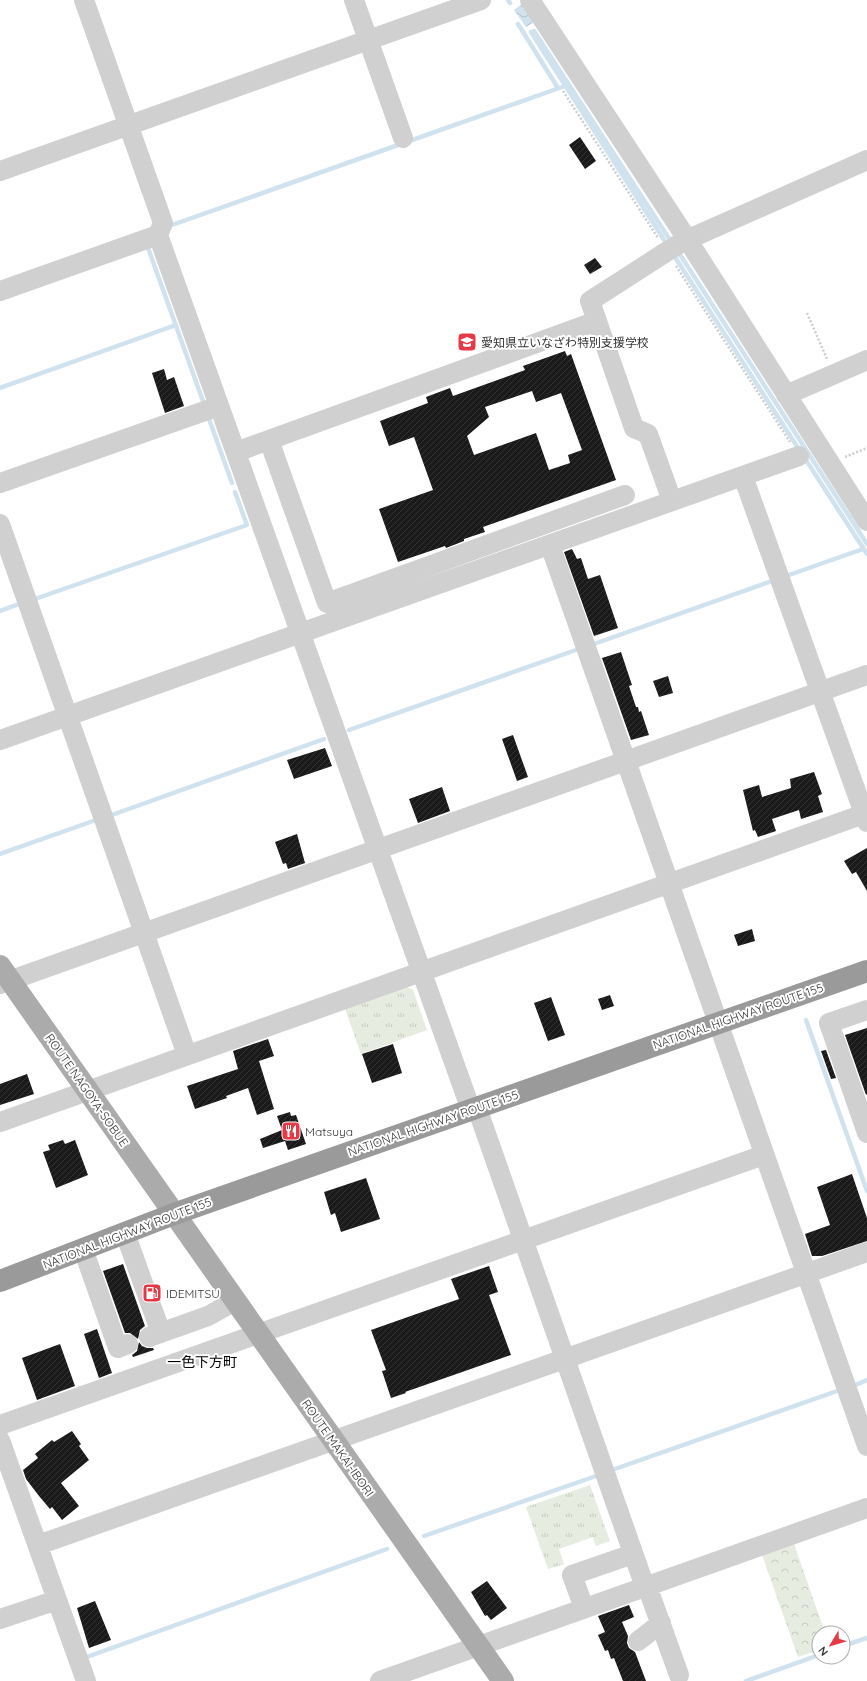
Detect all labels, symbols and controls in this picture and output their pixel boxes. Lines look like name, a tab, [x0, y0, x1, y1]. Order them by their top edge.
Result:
school or university icon: 愛知県立いなざわ特別支援学校	[456, 331, 478, 353]
place label: 愛知県立いなざわ特別支援学校	[481, 335, 649, 350]
street label: NATIONAL HIGHWAY ROUTE 155	[651, 980, 825, 1052]
street label: ROUTE NAGOYA-SOBUE	[42, 1031, 132, 1150]
street label: NATIONAL HIGHWAY ROUTE 155	[346, 1087, 520, 1159]
restaurant icon: Matsuya	[280, 1120, 302, 1142]
place label: Matsuya	[305, 1124, 353, 1139]
street label: NATIONAL HIGHWAY ROUTE 155	[41, 1194, 213, 1272]
fuel station icon: IDEMITSU	[141, 1282, 163, 1304]
place label: IDEMITSU	[166, 1286, 220, 1301]
district label: 一色下方町	[167, 1353, 237, 1371]
street label: ROUTE MAKAI-IBORI	[299, 1396, 377, 1500]
north arrow	[811, 1625, 851, 1665]
text: N	[815, 1644, 831, 1659]

